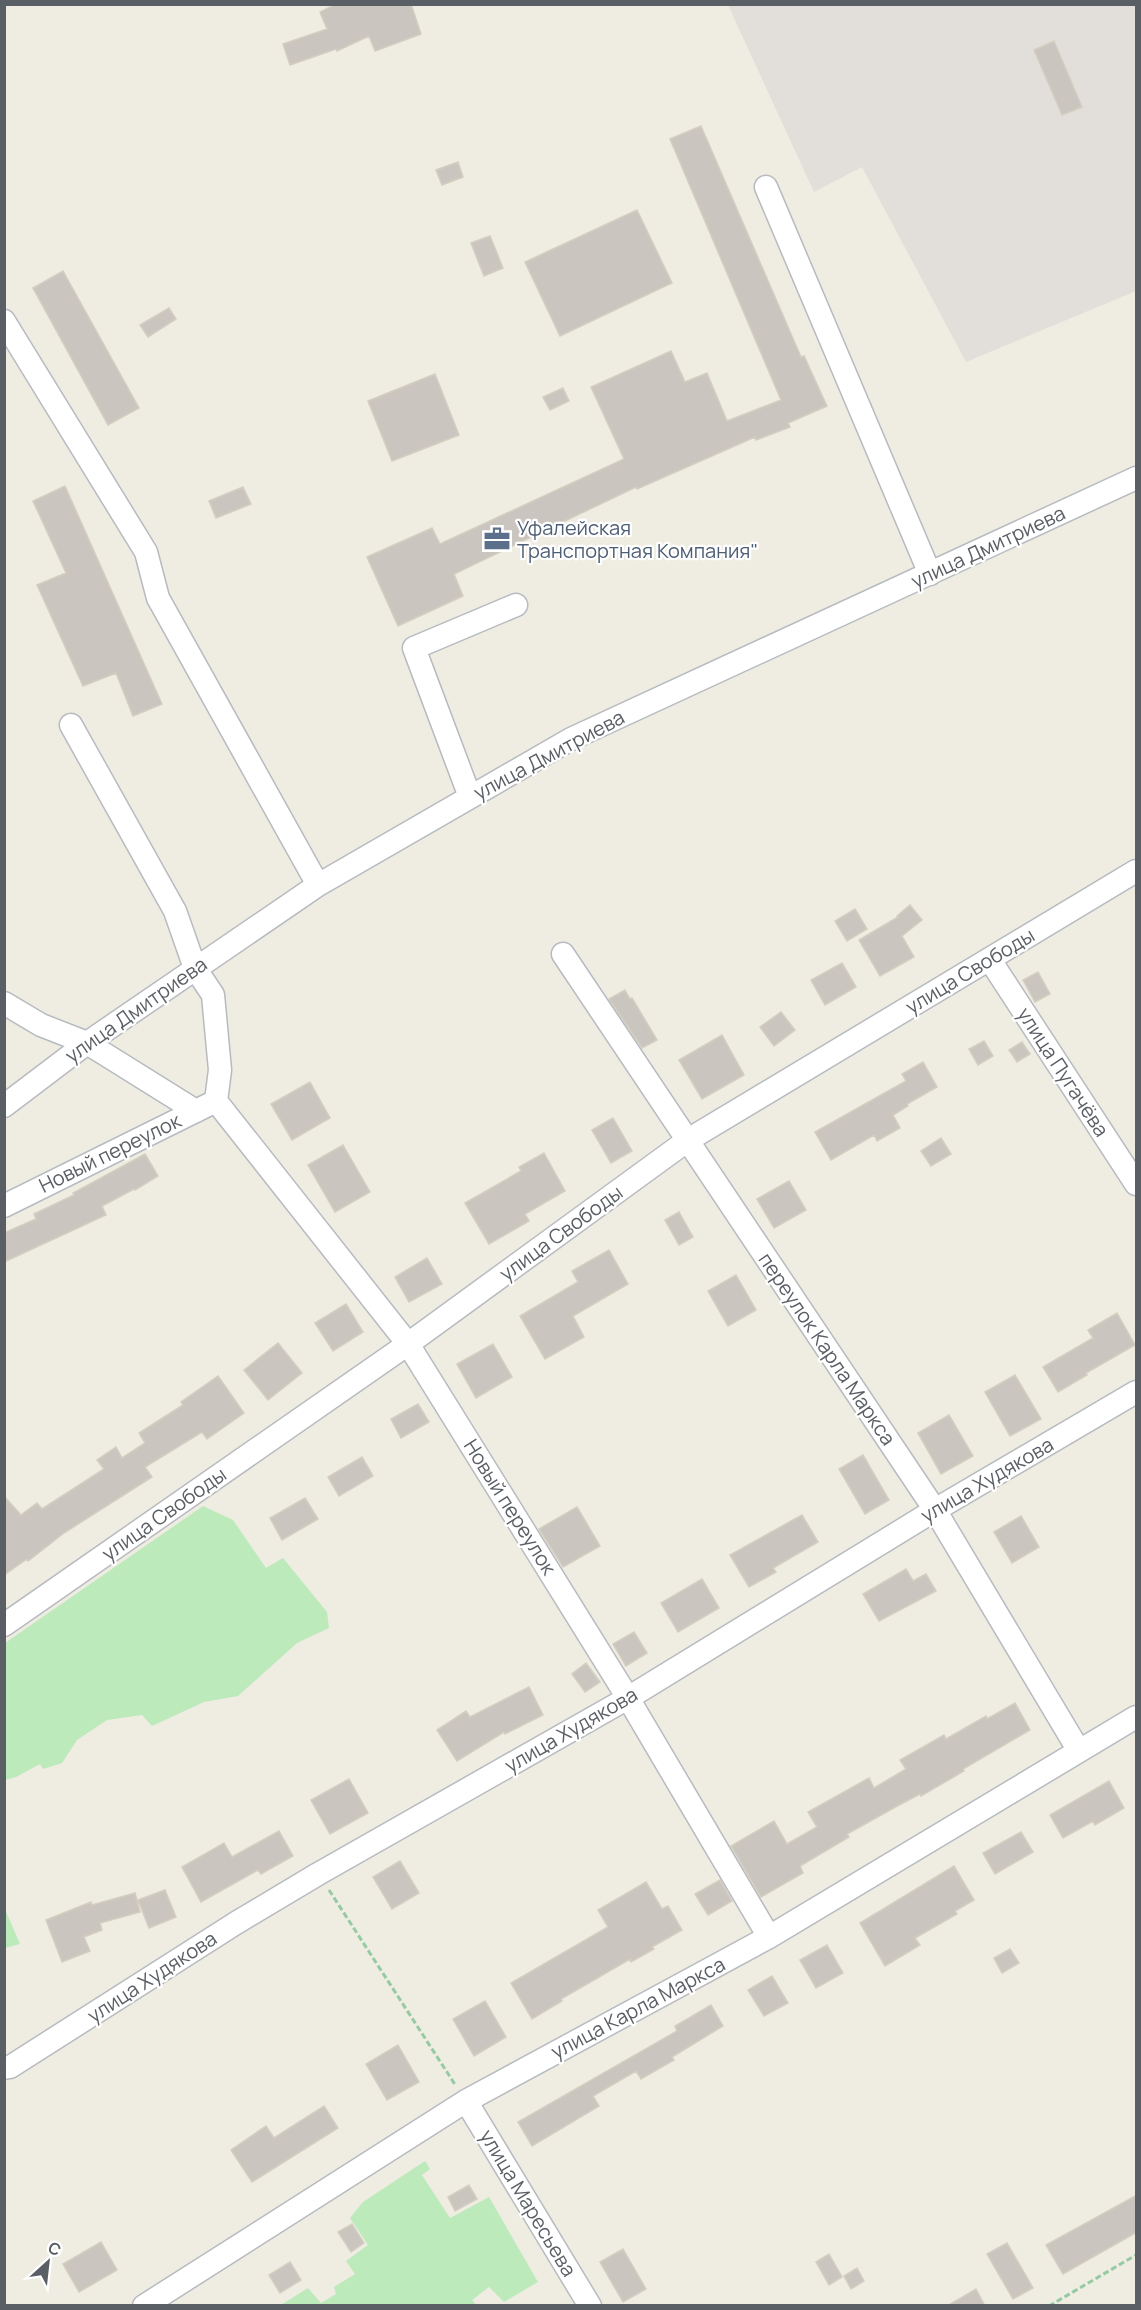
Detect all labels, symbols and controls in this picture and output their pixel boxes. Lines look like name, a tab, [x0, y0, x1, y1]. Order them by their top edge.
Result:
street label: улица Дмитриева	[906, 499, 1069, 594]
place label: Уфалейская Транспортная Компания"	[517, 514, 758, 564]
office icon: Уфалейская Транспортная Компания"	[482, 524, 512, 554]
street label: улица Дмитриева	[469, 703, 629, 806]
street label: улица Свободы	[900, 921, 1039, 1020]
street label: улица Дмитриева	[59, 951, 212, 1069]
street label: улица Пугачёва	[1011, 1002, 1115, 1142]
street label: Новый переулок	[34, 1106, 186, 1199]
street label: улица Свободы	[494, 1179, 628, 1286]
street label: переулок Карла Маркса	[753, 1247, 902, 1450]
street label: улица Худякова	[915, 1431, 1058, 1529]
street label: Новый переулок	[458, 1434, 563, 1580]
street label: улица Свободы	[96, 1461, 231, 1567]
street label: улица Худякова	[499, 1681, 642, 1779]
street label: улица Худякова	[82, 1925, 222, 2029]
street label: улица Карла Маркса	[546, 1950, 730, 2065]
street label: улица Маресьева	[474, 2124, 583, 2281]
north arrow	[18, 2232, 78, 2292]
text: С	[45, 2236, 65, 2261]

